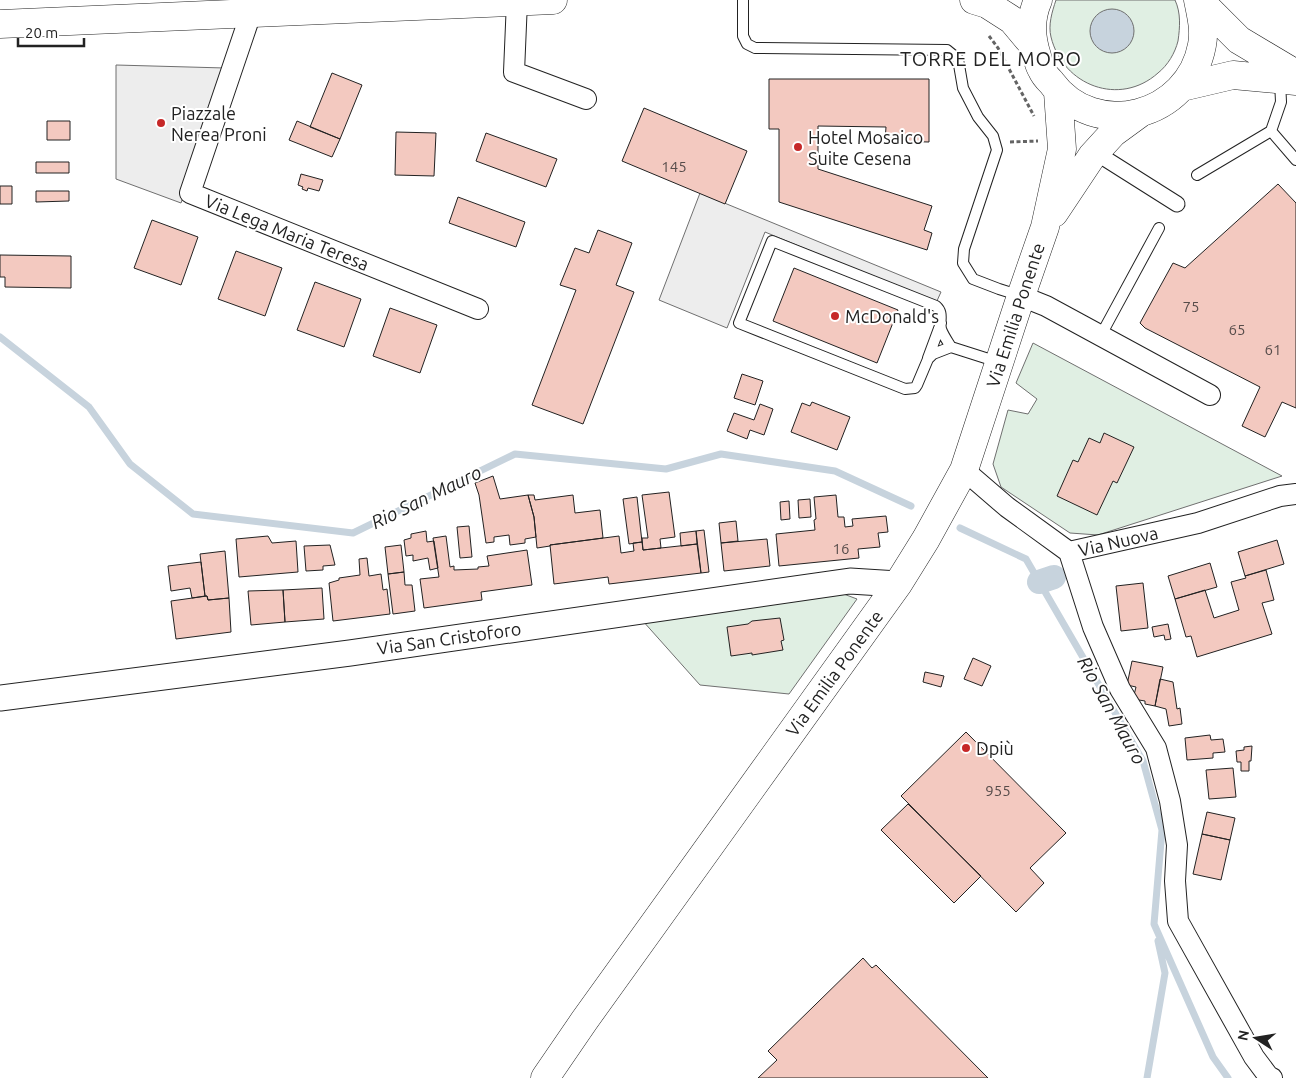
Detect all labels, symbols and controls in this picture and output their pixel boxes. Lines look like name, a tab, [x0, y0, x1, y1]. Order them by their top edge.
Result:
scale bar	[18, 15, 84, 47]
text: 20 m	[25, 24, 58, 41]
district label: TORRE DEL MORO	[900, 47, 1082, 70]
place label: Piazzale Nerea Proni	[171, 103, 267, 144]
marker: Piazzale Nerea Proni	[155, 117, 167, 129]
place label: Hotel Mosaico Suite Cesena	[808, 127, 923, 168]
marker: Hotel Mosaico Suite Cesena	[792, 141, 804, 153]
house number: 145	[661, 158, 687, 175]
street label: Via Lega Maria Teresa	[202, 190, 372, 274]
street label: Via Emilia Ponente	[982, 240, 1048, 390]
house number: 75	[1183, 298, 1199, 315]
place label: McDonald's	[845, 306, 939, 326]
marker: McDonald's	[829, 310, 841, 322]
house number: 65	[1229, 321, 1245, 338]
house number: 61	[1265, 341, 1281, 358]
water label: Rio San Mauro	[367, 461, 485, 533]
street label: Via Nuova	[1076, 522, 1160, 560]
house number: 16	[833, 540, 849, 557]
street label: Via Emilia Ponente	[782, 606, 886, 740]
street label: Via San Cristoforo	[376, 618, 522, 658]
water label: Rio San Mauro	[1073, 652, 1151, 768]
place label: Dpiù	[976, 738, 1014, 758]
marker: Dpiù	[960, 742, 972, 754]
house number: 955	[985, 782, 1011, 799]
north arrow	[1231, 1013, 1281, 1063]
text: N	[1234, 1029, 1252, 1042]

